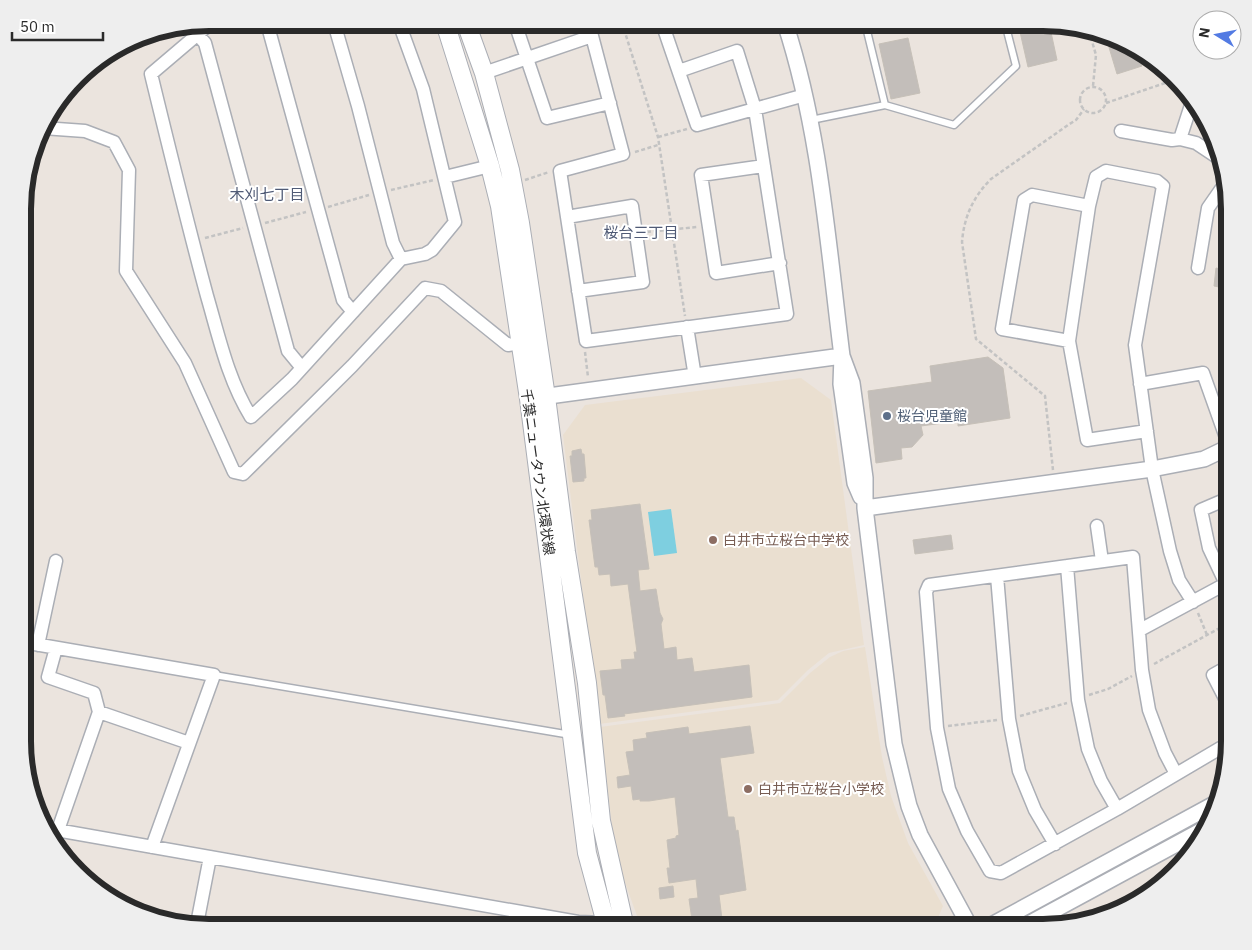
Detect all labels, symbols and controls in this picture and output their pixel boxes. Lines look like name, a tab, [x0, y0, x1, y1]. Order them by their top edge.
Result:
scale bar	[12, 10, 104, 42]
north arrow	[1192, 10, 1242, 60]
text: 50 m	[20, 17, 55, 36]
text: N	[1194, 26, 1214, 39]
district label: 木刈七丁目	[229, 185, 305, 204]
district label: 桜台三丁目	[603, 223, 679, 242]
street label: 千葉ニュータウン北環状線	[517, 388, 559, 556]
place label: 桜台児童館	[897, 407, 967, 425]
marker: 桜台児童館	[881, 410, 893, 422]
place label: 白井市立桜台中学校	[723, 531, 849, 549]
marker: 白井市立桜台中学校	[707, 534, 719, 546]
place label: 白井市立桜台小学校	[758, 780, 884, 798]
marker: 白井市立桜台小学校	[742, 783, 754, 795]

